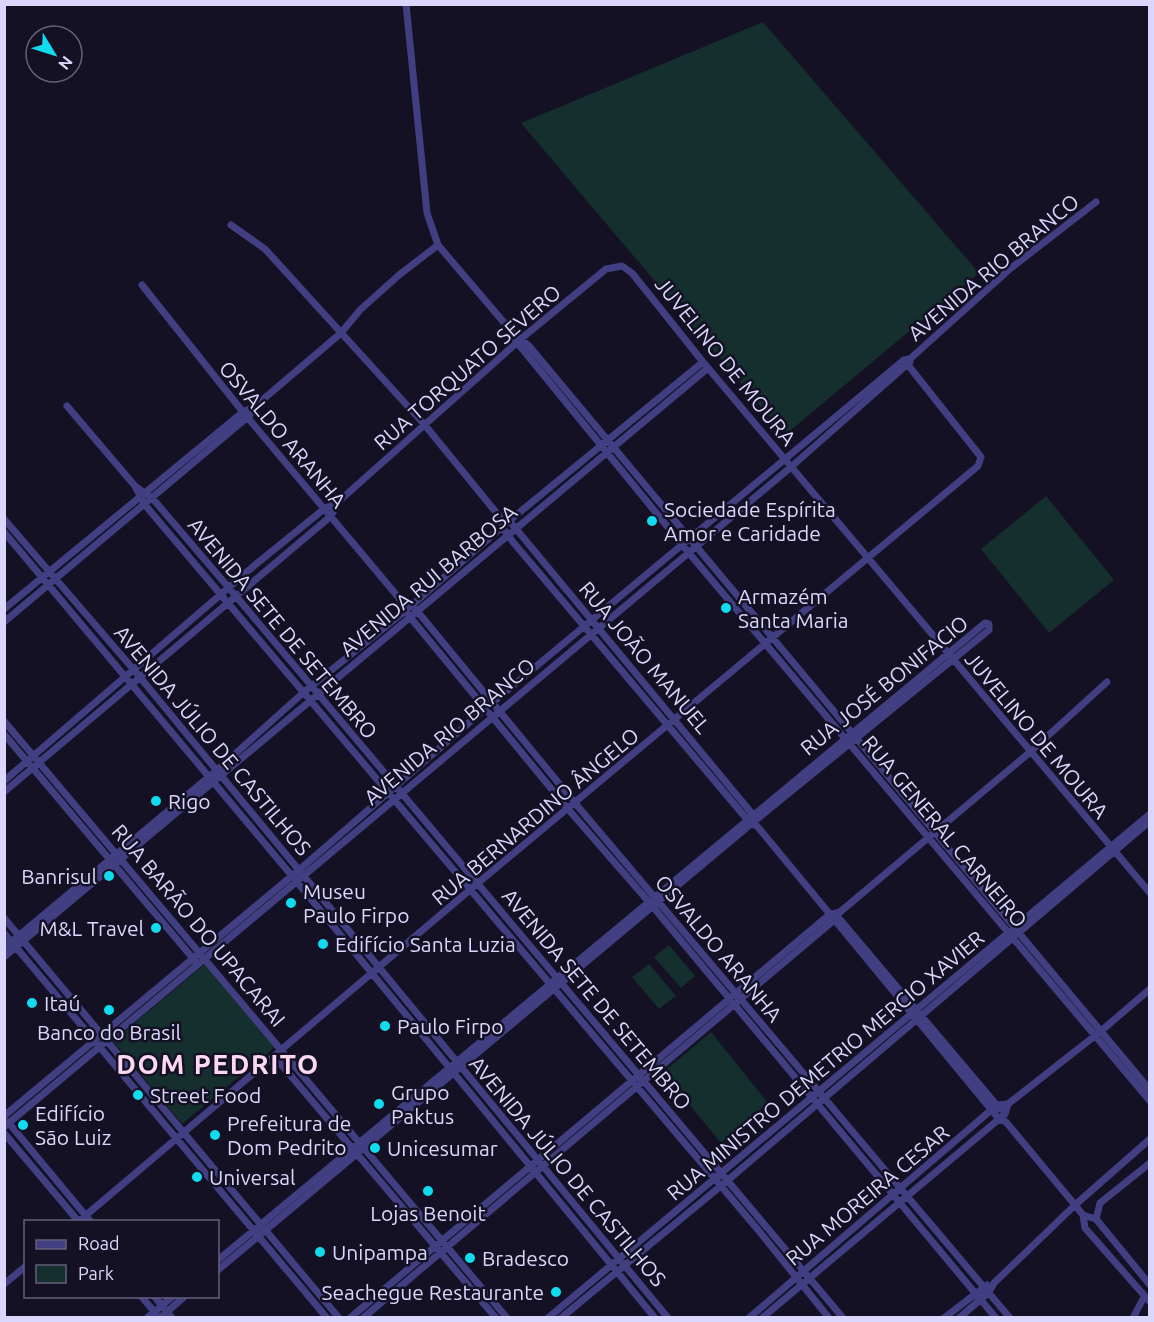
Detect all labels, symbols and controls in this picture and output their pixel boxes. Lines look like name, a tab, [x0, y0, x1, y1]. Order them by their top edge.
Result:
north arrow	[24, 24, 84, 84]
text: N	[55, 53, 77, 73]
street label: AVENIDA RIO BRANCO	[903, 189, 1083, 345]
street label: JUVELINO DE MOURA	[651, 272, 801, 450]
street label: RUA TORQUATO SEVERO	[369, 279, 565, 455]
street label: OSVALDO ARANHA	[215, 356, 352, 512]
place label: Sociedade Espírita Amor e Caridade	[664, 497, 836, 545]
street label: AVENIDA RUI BARBOSA	[335, 499, 521, 661]
street label: AVENIDA SETE DE SETEMBRO	[184, 513, 382, 743]
marker: Sociedade Espírita Amor e Caridade	[645, 514, 659, 528]
street label: RUA JOÃO MANUEL	[575, 576, 716, 738]
place label: Armazém Santa Maria	[738, 584, 849, 632]
marker: Armazém Santa Maria	[719, 601, 733, 615]
street label: RUA JOSÉ BONIFACIO	[795, 610, 973, 760]
street label: AVENIDA JÚLIO DE CASTILHOS	[110, 620, 316, 860]
street label: JUVELINO DE MOURA	[960, 647, 1114, 823]
street label: AVENIDA RIO BRANCO	[359, 653, 539, 809]
street label: RUA BERNARDINO ÂNGELO	[427, 722, 643, 910]
street label: RUA GENERAL CARNEIRO	[858, 730, 1032, 932]
place label: Rigo	[168, 789, 211, 813]
marker: Rigo	[149, 794, 163, 808]
street label: RUA BARÃO DO UPACARAI	[107, 819, 291, 1031]
place label: Banrisul	[21, 864, 97, 888]
marker: Banrisul	[102, 869, 116, 883]
street label: OSVALDO ARANHA	[651, 870, 788, 1026]
place label: Museu Paulo Firpo	[303, 879, 409, 927]
street label: AVENIDA SETE DE SETEMBRO	[498, 884, 696, 1114]
marker: Museu Paulo Firpo	[284, 896, 298, 910]
place label: M&L Travel	[40, 916, 144, 940]
marker: M&L Travel	[149, 921, 163, 935]
street label: RUA MINISTRO DEMETRIO MERCIO XAVIER	[662, 925, 988, 1205]
place label: Edifício Santa Luzia	[335, 932, 516, 956]
marker: Edifício Santa Luzia	[316, 937, 330, 951]
place label: Itaú	[44, 991, 80, 1015]
marker: Itaú	[25, 996, 39, 1010]
marker: Banco do Brasil	[102, 1003, 116, 1017]
place label: Paulo Firpo	[397, 1014, 503, 1038]
marker: Paulo Firpo	[378, 1019, 392, 1033]
place label: Banco do Brasil	[37, 1020, 181, 1044]
district label: DOM PEDRITO	[116, 1049, 320, 1079]
street label: AVENIDA JÚLIO DE CASTILHOS	[465, 1051, 671, 1291]
place label: Grupo Paktus	[391, 1080, 454, 1128]
place label: Street Food	[150, 1083, 261, 1107]
marker: Street Food	[131, 1088, 145, 1102]
marker: Grupo Paktus	[372, 1097, 386, 1111]
place label: Edifício São Luiz	[35, 1101, 111, 1149]
place label: Prefeitura de Dom Pedrito	[227, 1111, 351, 1159]
marker: Edifício São Luiz	[16, 1118, 30, 1132]
street label: RUA MOREIRA CESAR	[781, 1120, 953, 1270]
marker: Prefeitura de Dom Pedrito	[208, 1128, 222, 1142]
place label: Unicesumar	[387, 1136, 498, 1160]
marker: Unicesumar	[368, 1141, 382, 1155]
place label: Universal	[209, 1165, 296, 1189]
marker: Universal	[190, 1170, 204, 1184]
marker: Lojas Benoit	[421, 1184, 435, 1198]
place label: Lojas Benoit	[370, 1201, 486, 1225]
legend	[24, 1220, 219, 1298]
text: Road	[78, 1233, 120, 1253]
place label: Unipampa	[332, 1240, 428, 1264]
marker: Unipampa	[313, 1245, 327, 1259]
place label: Bradesco	[482, 1246, 569, 1270]
marker: Bradesco	[463, 1251, 477, 1265]
text: Park	[78, 1263, 114, 1283]
place label: Seachegue Restaurante	[322, 1280, 544, 1304]
marker: Seachegue Restaurante	[549, 1285, 563, 1299]

